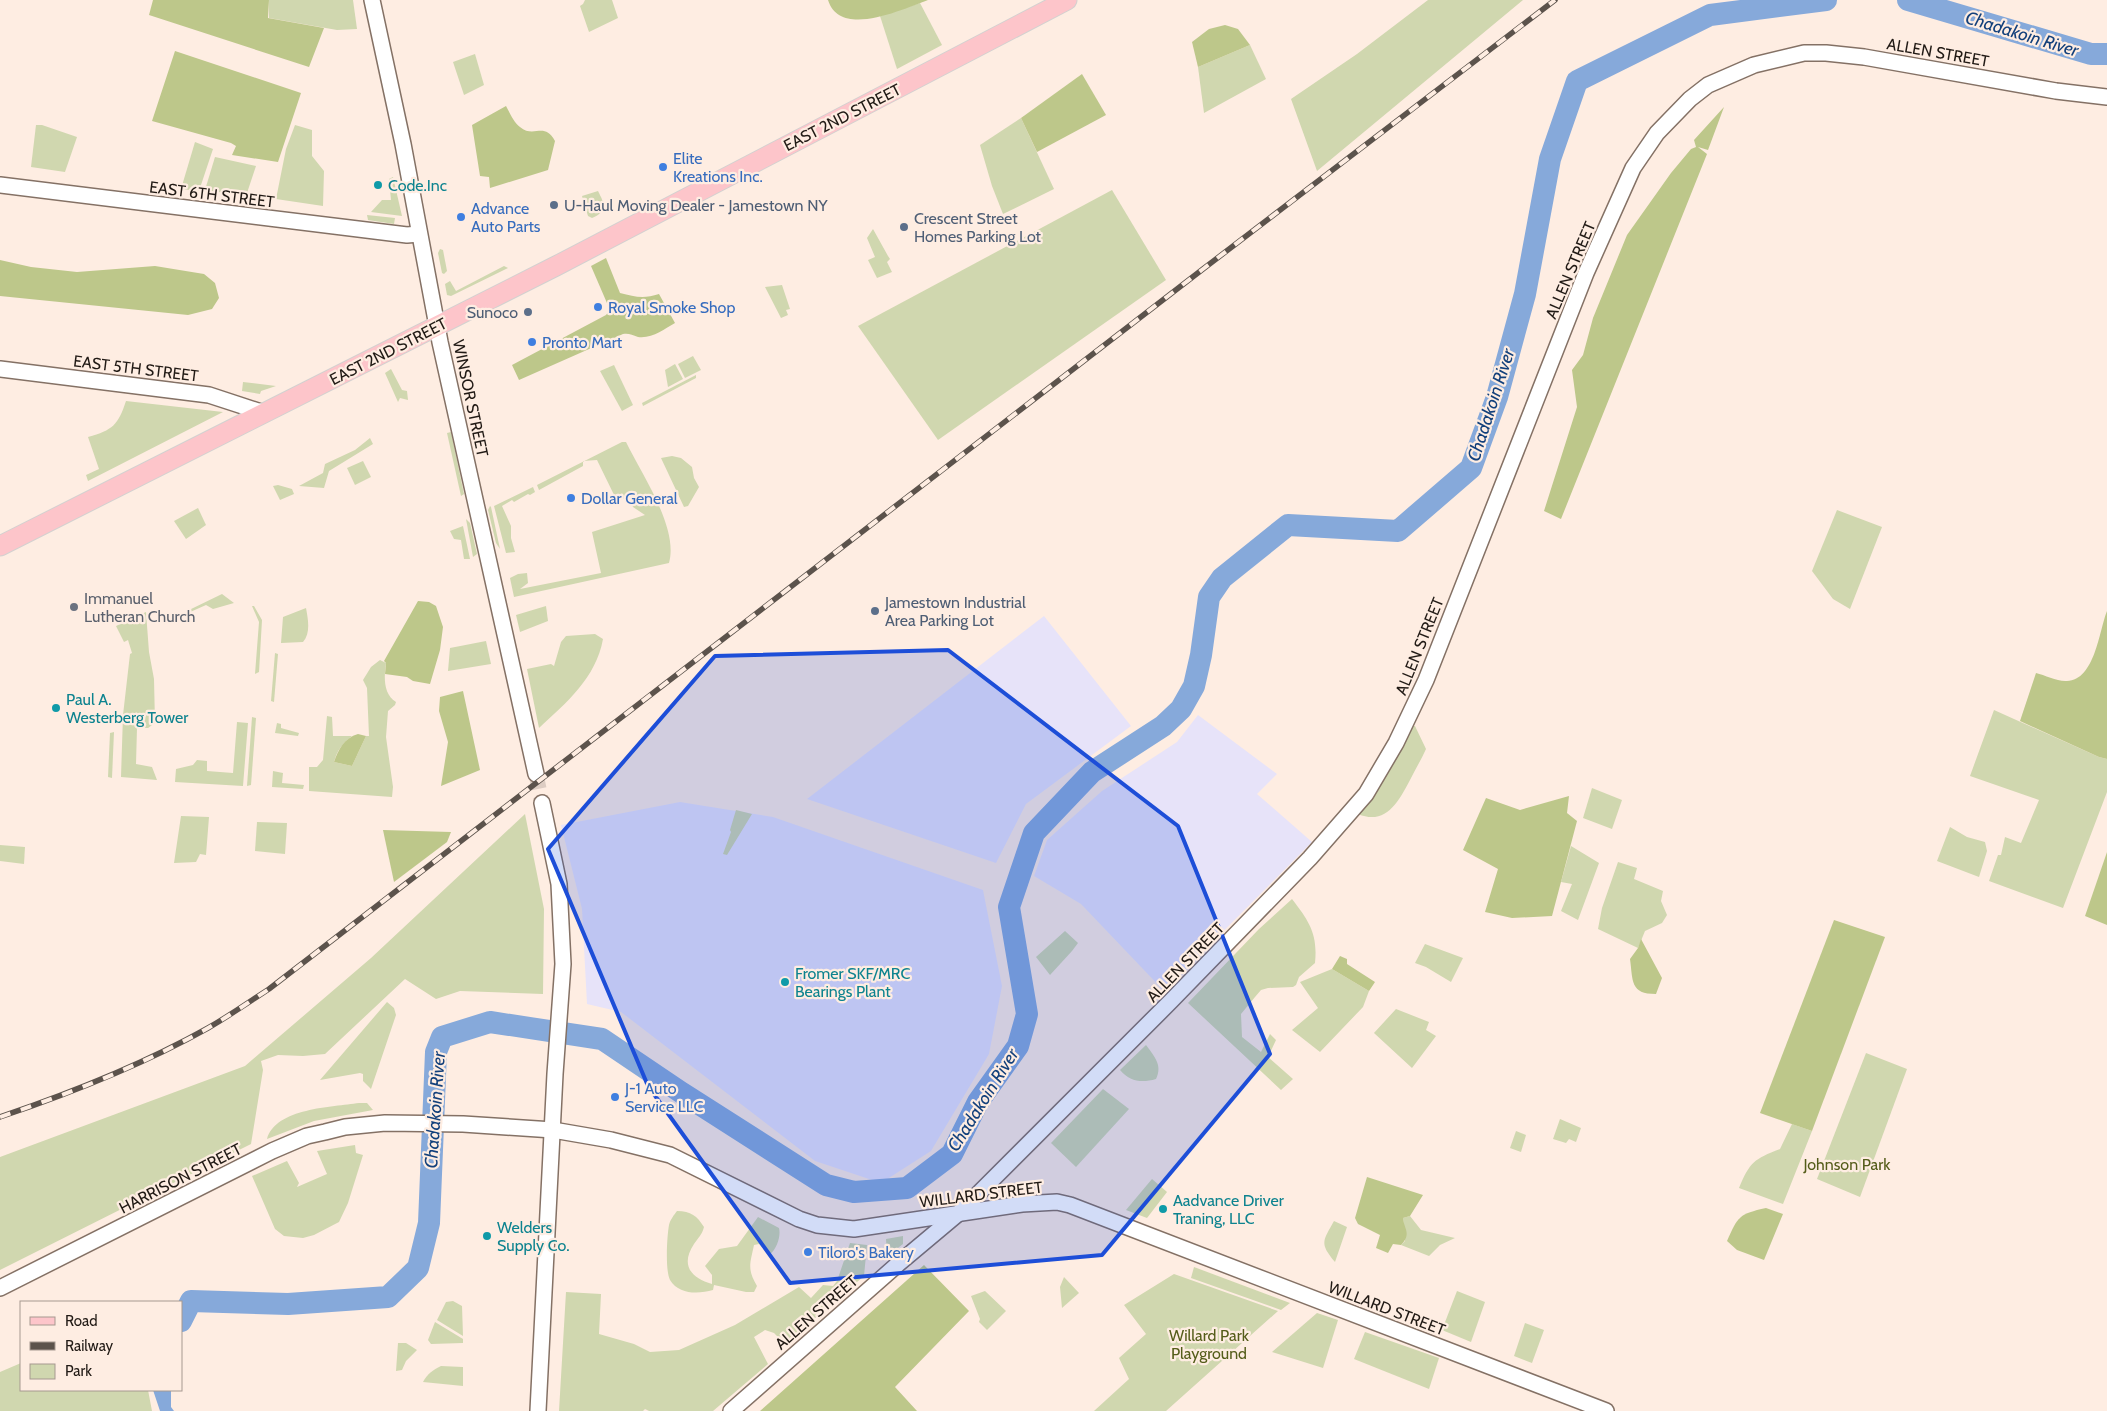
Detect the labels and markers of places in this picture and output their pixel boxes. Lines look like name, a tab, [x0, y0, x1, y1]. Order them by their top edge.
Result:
place label: Elite Kreations Inc.	[673, 149, 763, 186]
marker: Elite Kreations Inc.	[657, 161, 669, 173]
place label: Code.Inc	[388, 176, 447, 195]
marker: Code.Inc	[372, 179, 384, 191]
place label: U-Haul Moving Dealer - Jamestown NY	[564, 196, 828, 215]
place label: Advance Auto Parts	[471, 199, 541, 236]
marker: U-Haul Moving Dealer - Jamestown NY	[548, 199, 560, 211]
place label: Crescent Street Homes Parking Lot	[914, 209, 1042, 246]
marker: Advance Auto Parts	[455, 211, 467, 223]
marker: Crescent Street Homes Parking Lot	[898, 221, 910, 233]
place label: Royal Smoke Shop	[608, 298, 735, 317]
marker: Royal Smoke Shop	[592, 301, 604, 313]
place label: Sunoco	[467, 303, 518, 322]
marker: Sunoco	[522, 306, 534, 318]
place label: Pronto Mart	[542, 333, 623, 352]
marker: Pronto Mart	[526, 336, 538, 348]
place label: Dollar General	[581, 489, 678, 508]
marker: Dollar General	[565, 492, 577, 504]
place label: Immanuel Lutheran Church	[84, 589, 195, 626]
place label: Jamestown Industrial Area Parking Lot	[884, 593, 1026, 630]
marker: Immanuel Lutheran Church	[68, 601, 80, 613]
marker: Jamestown Industrial Area Parking Lot	[869, 605, 881, 617]
place label: Paul A. Westerberg Tower	[66, 690, 189, 727]
marker: Paul A. Westerberg Tower	[50, 702, 62, 714]
place label: Fromer SKF/MRC Bearings Plant	[795, 964, 910, 1001]
marker: Fromer SKF/MRC Bearings Plant	[779, 976, 791, 988]
place label: J-1 Auto Service LLC	[624, 1079, 703, 1116]
marker: J-1 Auto Service LLC	[609, 1091, 621, 1103]
place label: Aadvance Driver Traning, LLC	[1173, 1191, 1285, 1228]
marker: Aadvance Driver Traning, LLC	[1157, 1203, 1169, 1215]
place label: Welders Supply Co.	[497, 1218, 570, 1255]
marker: Welders Supply Co.	[481, 1230, 493, 1242]
place label: Tiloro's Bakery	[818, 1243, 914, 1262]
marker: Tiloro's Bakery	[802, 1246, 814, 1258]

